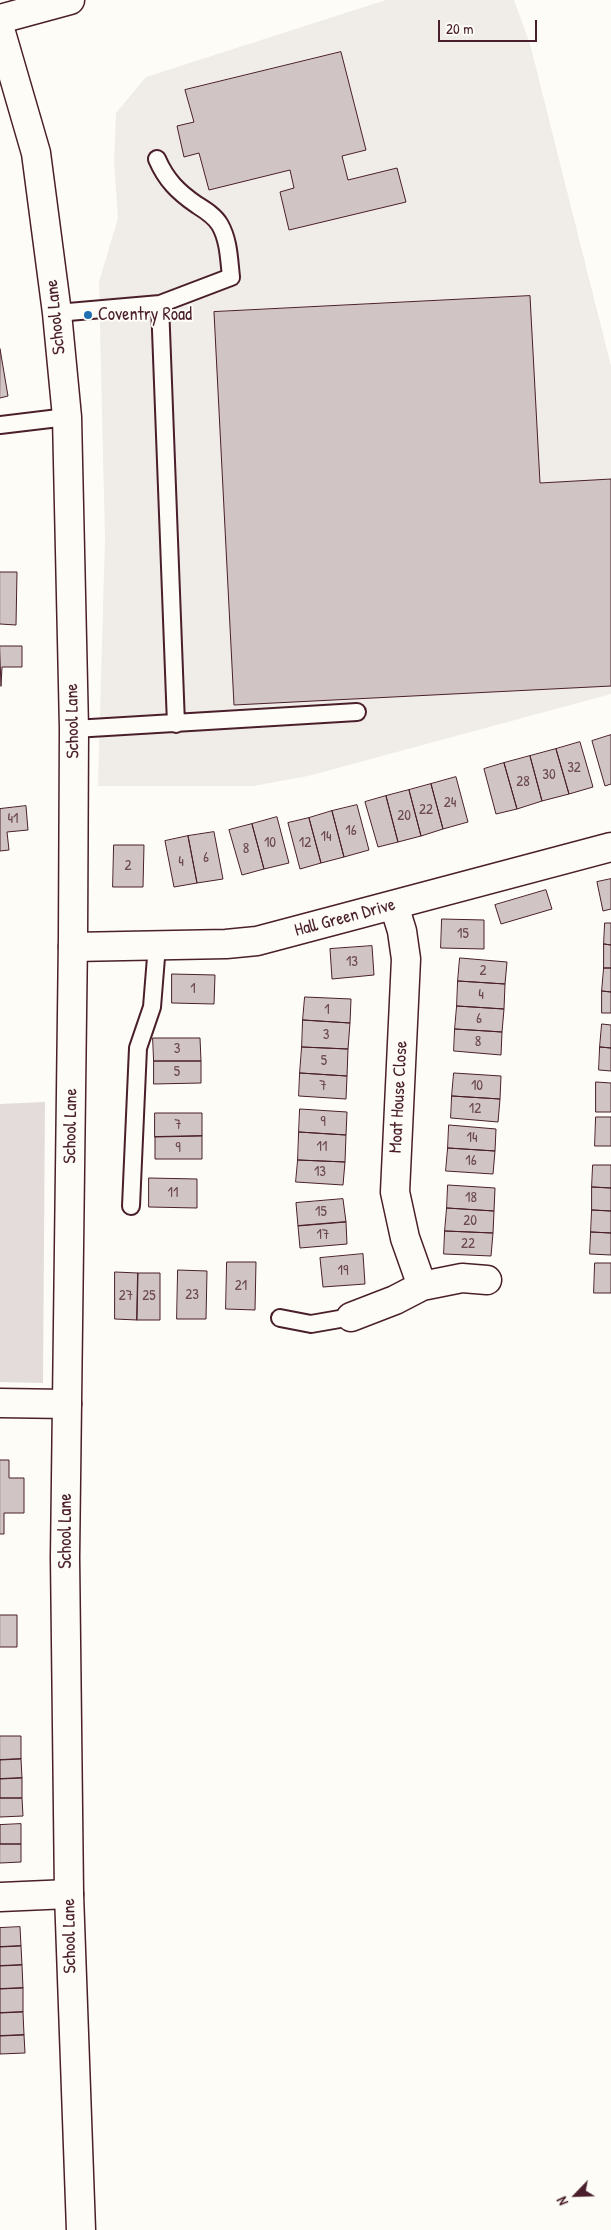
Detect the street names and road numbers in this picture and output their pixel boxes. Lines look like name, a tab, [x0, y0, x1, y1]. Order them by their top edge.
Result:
street label: School Lane	[41, 278, 71, 356]
street label: School Lane	[62, 683, 84, 759]
street label: Hall Green Drive	[292, 894, 398, 942]
street label: Moat House Close	[385, 1040, 413, 1154]
street label: School Lane	[60, 1088, 82, 1164]
street label: School Lane	[55, 1493, 77, 1569]
street label: School Lane	[59, 1898, 81, 1974]

